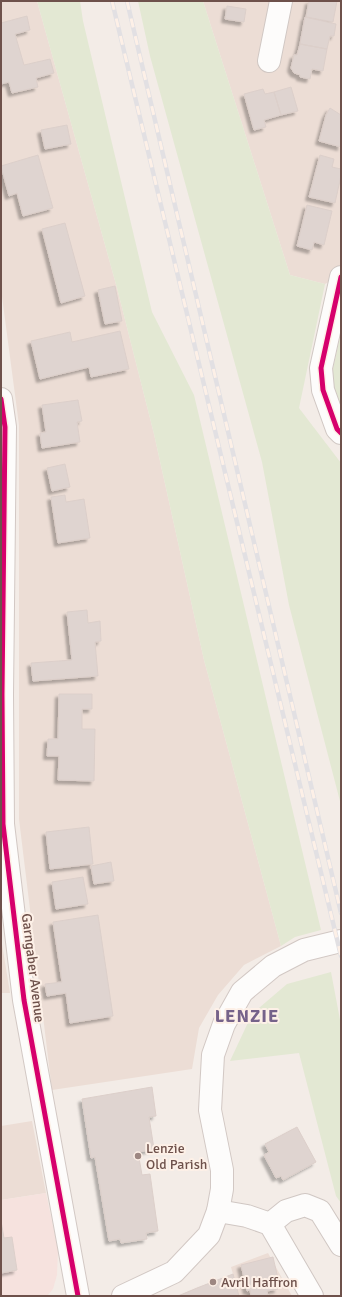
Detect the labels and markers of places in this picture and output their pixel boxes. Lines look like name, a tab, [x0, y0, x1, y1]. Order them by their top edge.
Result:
place label: Lenzie Old Parish	[146, 1140, 207, 1173]
marker: Lenzie Old Parish	[133, 1151, 143, 1161]
place label: Avril Haffron	[221, 1274, 298, 1291]
marker: Avril Haffron	[208, 1277, 218, 1287]

